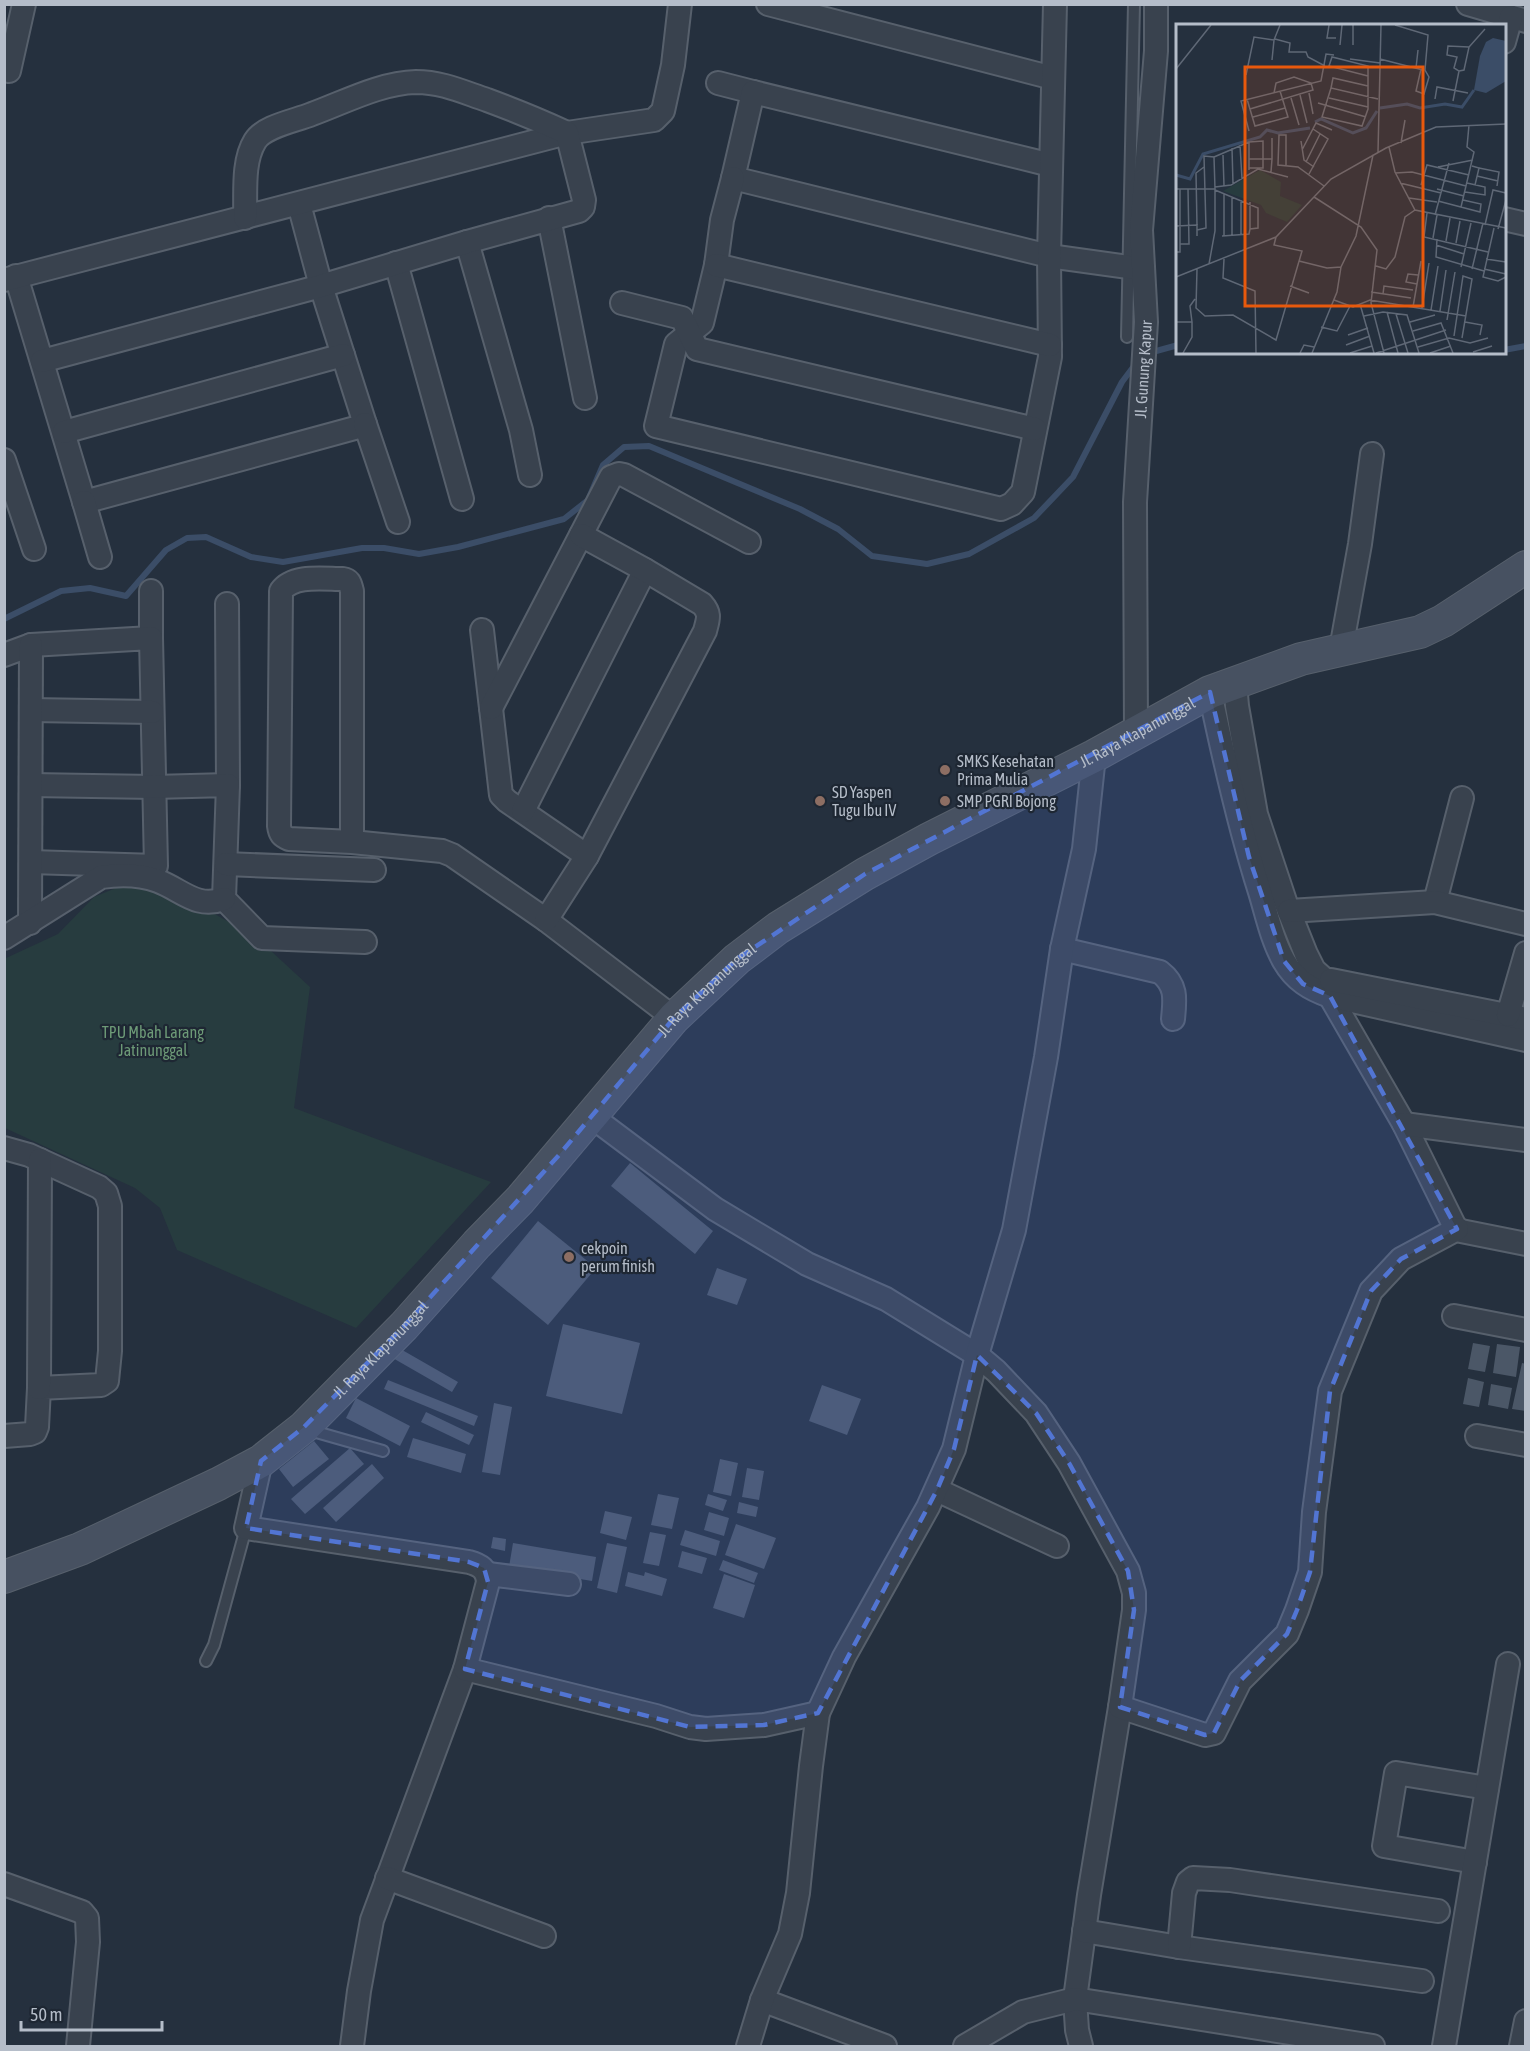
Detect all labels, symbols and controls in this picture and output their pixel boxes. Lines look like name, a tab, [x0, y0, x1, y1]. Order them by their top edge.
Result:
inset map	[1176, 24, 1506, 354]
street label: Jl. Gunung Kapur	[1131, 319, 1155, 419]
street label: Jl. Raya Klapanunggal	[1076, 693, 1198, 771]
place label: SMKS Kesehatan Prima Mulia	[957, 752, 1054, 788]
marker: SMKS Kesehatan Prima Mulia	[938, 763, 952, 777]
place label: SD Yaspen Tugu Ibu IV	[832, 783, 896, 820]
place label: SMP PGRI Bojong	[957, 792, 1056, 811]
marker: SD Yaspen Tugu Ibu IV	[813, 794, 827, 808]
marker: SMP PGRI Bojong	[938, 794, 952, 808]
street label: Jl. Raya Klapanunggal	[653, 939, 760, 1040]
park label: TPU Mbah Larang Jatinunggal	[102, 1023, 204, 1060]
place label: cekpoin perum finish	[581, 1239, 655, 1276]
marker: cekpoin perum finish	[562, 1250, 576, 1264]
street label: Jl. Raya Klapanunggal	[329, 1296, 432, 1402]
scale bar	[21, 1994, 162, 2032]
text: 50 m	[30, 2004, 62, 2025]

